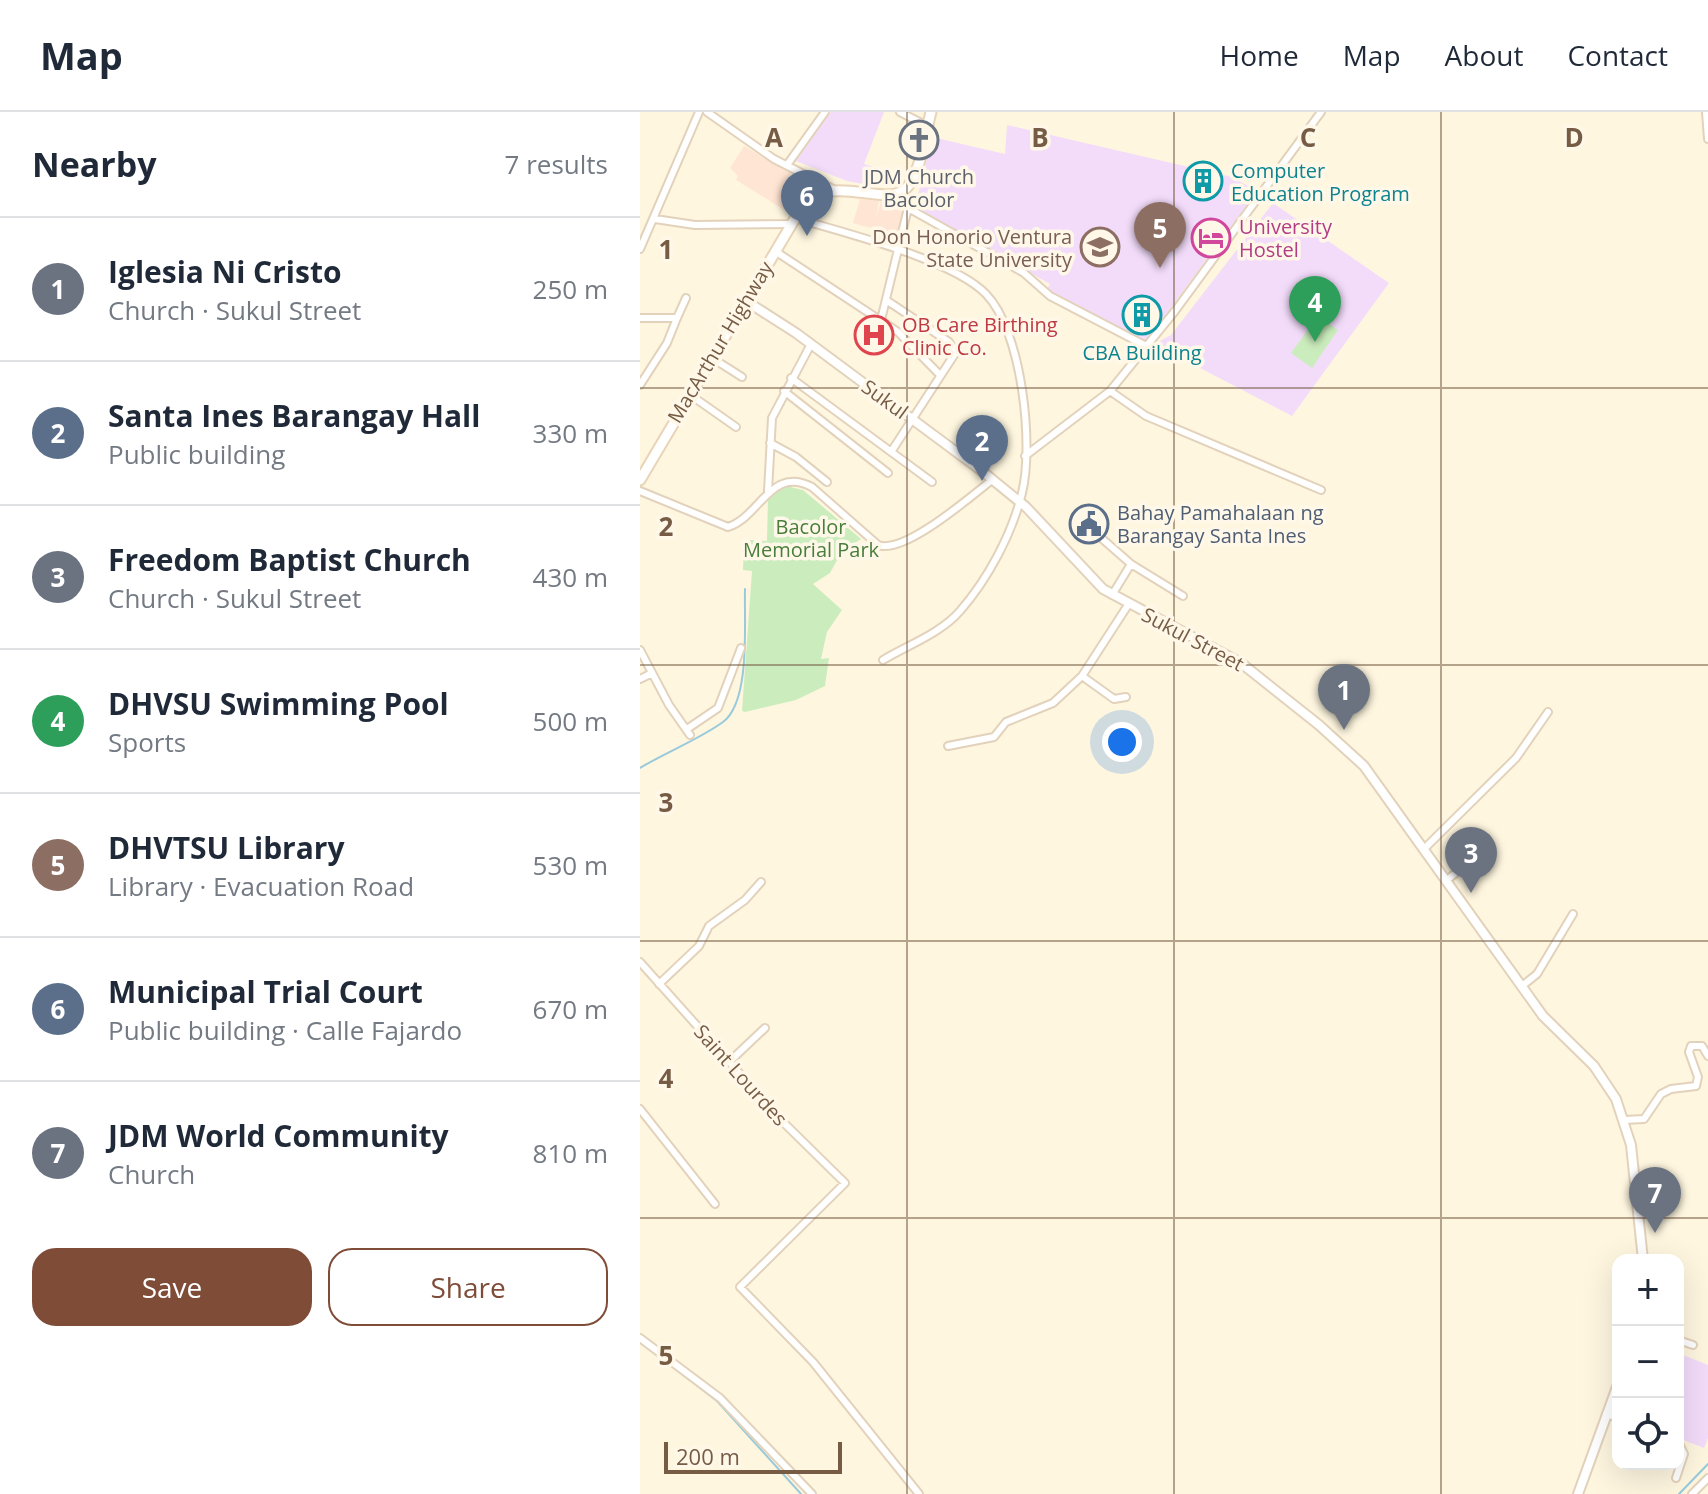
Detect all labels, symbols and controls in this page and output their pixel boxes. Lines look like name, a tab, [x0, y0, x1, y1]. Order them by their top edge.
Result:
text: Map	[40, 29, 123, 81]
text: Home	[1220, 36, 1299, 74]
text: Map	[1343, 36, 1401, 74]
text: About	[1445, 36, 1523, 74]
text: Contact	[1567, 36, 1668, 74]
text: A	[765, 119, 783, 155]
church icon: JDM Church Bacolor	[898, 119, 940, 161]
text: B	[1031, 119, 1049, 155]
text: C	[1300, 119, 1316, 155]
text: D	[1564, 119, 1584, 155]
text: Nearby	[32, 141, 157, 187]
text: 7 results	[505, 146, 608, 182]
place label: Computer Education Program	[1231, 157, 1410, 207]
building icon: Computer Education Program	[1182, 160, 1224, 202]
place label: JDM Church Bacolor	[862, 163, 974, 213]
pin: 6	[781, 170, 833, 236]
pin: 5	[1134, 202, 1186, 268]
place label: University Hostel	[1239, 213, 1333, 263]
hotel icon: University Hostel	[1190, 217, 1232, 259]
place label: Don Honorio Ventura State University	[872, 223, 1073, 273]
school or university icon: Don Honorio Ventura State University	[1079, 226, 1121, 268]
text: 1	[659, 231, 673, 267]
text: Iglesia Ni Cristo	[108, 251, 341, 292]
street label: MacArthur Highway	[661, 255, 779, 428]
text: 1	[51, 271, 65, 307]
text: 250 m	[533, 271, 608, 307]
pin: 4	[1289, 276, 1341, 342]
text: Church · Sukul Street	[108, 292, 361, 328]
building icon: CBA Building	[1121, 294, 1163, 336]
place label: OB Care Birthing Clinic Co.	[902, 311, 1058, 361]
hospital icon: OB Care Birthing Clinic Co.	[853, 314, 895, 356]
place label: CBA Building	[1082, 339, 1202, 366]
street label: Sukul	[856, 373, 914, 425]
text: Santa Ines Barangay Hall	[108, 395, 480, 436]
text: 2	[51, 415, 65, 451]
text: 330 m	[533, 415, 608, 451]
pin: 2	[956, 415, 1008, 481]
text: Public building	[108, 436, 285, 472]
place label: Bahay Pamahalaan ng Barangay Santa Ines	[1117, 499, 1324, 549]
public building icon: Bahay Pamahalaan ng Barangay Santa Ines	[1068, 503, 1110, 545]
text: 2	[659, 508, 674, 544]
park label: Bacolor Memorial Park	[743, 513, 880, 563]
text: Freedom Baptist Church	[108, 539, 471, 580]
text: 3	[51, 559, 65, 595]
text: 430 m	[533, 559, 608, 595]
text: Church · Sukul Street	[108, 580, 361, 616]
street label: Sukul Street	[1137, 601, 1249, 677]
pin: 1	[1318, 664, 1370, 730]
text: DHVSU Swimming Pool	[108, 683, 449, 724]
text: 4	[51, 703, 65, 739]
text: 500 m	[533, 703, 608, 739]
your location	[1102, 722, 1142, 762]
text: Sports	[108, 724, 186, 760]
text: 3	[659, 784, 673, 820]
text: DHVTSU Library	[108, 827, 345, 868]
pin: 3	[1445, 827, 1497, 893]
text: 5	[51, 847, 65, 883]
text: 530 m	[533, 847, 608, 883]
text: Library · Evacuation Road	[108, 868, 414, 904]
text: Municipal Trial Court	[108, 971, 423, 1012]
text: 6	[51, 991, 65, 1027]
text: 670 m	[533, 991, 608, 1027]
text: Public building · Calle Fajardo	[108, 1012, 462, 1048]
street label: Saint Lourdes	[688, 1019, 794, 1131]
text: 4	[659, 1060, 674, 1096]
text: JDM World Community	[108, 1115, 449, 1156]
text: 7	[51, 1135, 65, 1171]
text: 810 m	[533, 1135, 608, 1171]
text: Church	[108, 1156, 195, 1192]
pin: 7	[1629, 1167, 1681, 1233]
button: Save	[32, 1248, 312, 1326]
button: Share	[328, 1248, 608, 1326]
map controls	[1612, 1254, 1684, 1470]
button: +	[1612, 1254, 1684, 1326]
button: −	[1612, 1326, 1684, 1398]
text: 5	[659, 1337, 673, 1373]
button: locate	[1612, 1398, 1684, 1470]
scale bar	[664, 1438, 842, 1474]
text: 200 m	[676, 1441, 740, 1471]

